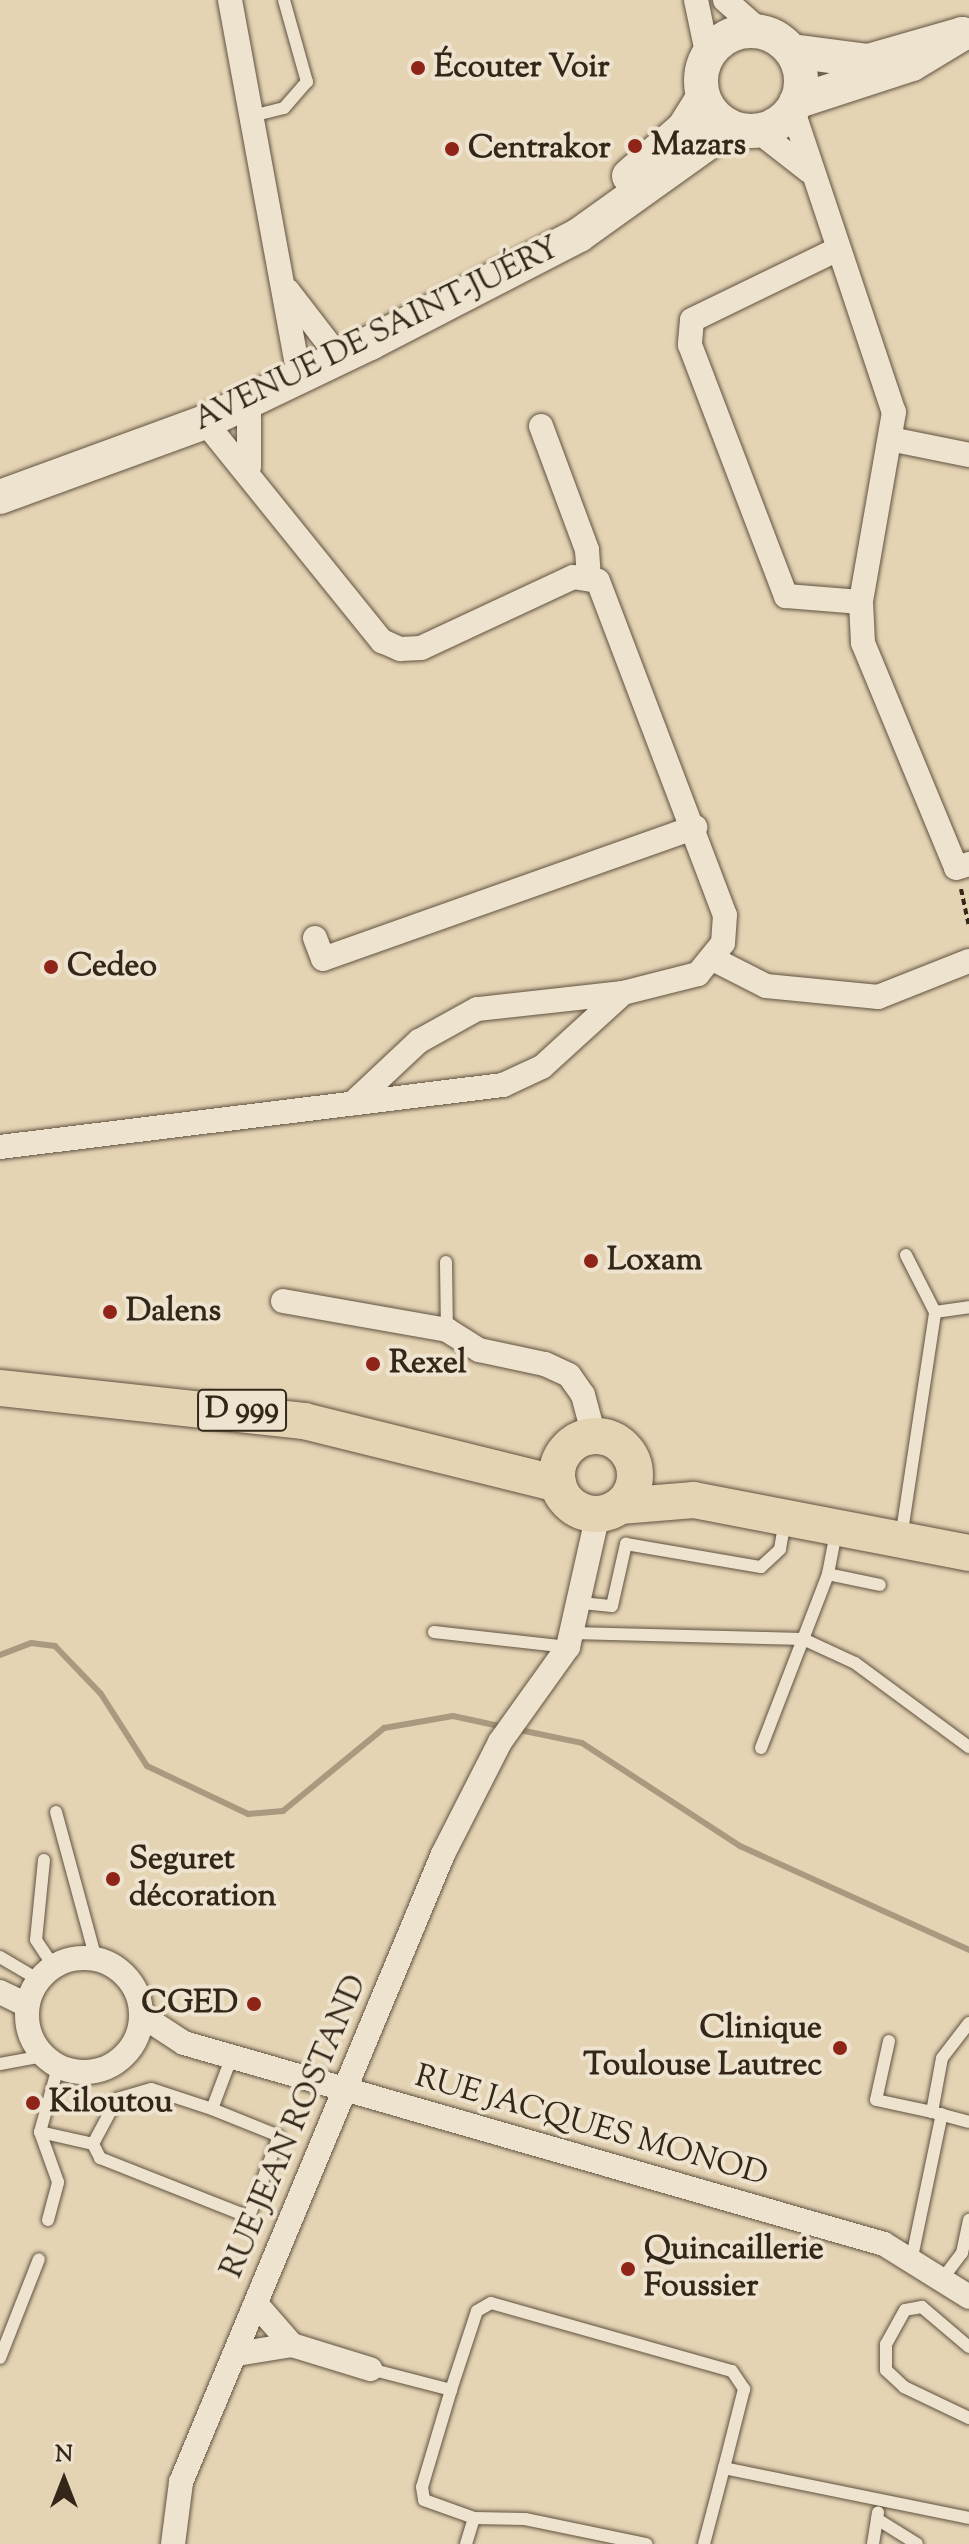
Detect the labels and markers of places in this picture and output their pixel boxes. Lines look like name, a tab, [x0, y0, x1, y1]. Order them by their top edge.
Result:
place label: Écouter Voir	[434, 49, 610, 87]
marker: Écouter Voir	[409, 59, 427, 77]
place label: Mazars	[651, 127, 746, 165]
place label: Centrakor	[468, 130, 610, 168]
marker: Mazars	[626, 137, 644, 155]
marker: Centrakor	[443, 140, 461, 158]
place label: Cedeo	[67, 948, 157, 986]
marker: Cedeo	[42, 958, 60, 976]
place label: Loxam	[607, 1242, 702, 1280]
marker: Loxam	[582, 1252, 600, 1270]
place label: Dalens	[126, 1293, 221, 1331]
marker: Dalens	[101, 1303, 119, 1321]
place label: Rexel	[389, 1345, 467, 1383]
marker: Rexel	[364, 1355, 382, 1373]
place label: Seguret décoration	[129, 1842, 276, 1917]
marker: Seguret décoration	[104, 1870, 122, 1888]
place label: CGED	[141, 1985, 238, 2023]
marker: CGED	[245, 1995, 263, 2013]
place label: Clinique Toulouse Lautrec	[583, 2011, 822, 2086]
marker: Clinique Toulouse Lautrec	[829, 2037, 851, 2059]
place label: Kiloutou	[49, 2084, 173, 2122]
marker: Kiloutou	[24, 2094, 42, 2112]
place label: Quincaillerie Foussier	[644, 2232, 824, 2307]
marker: Quincaillerie Foussier	[619, 2260, 637, 2278]

